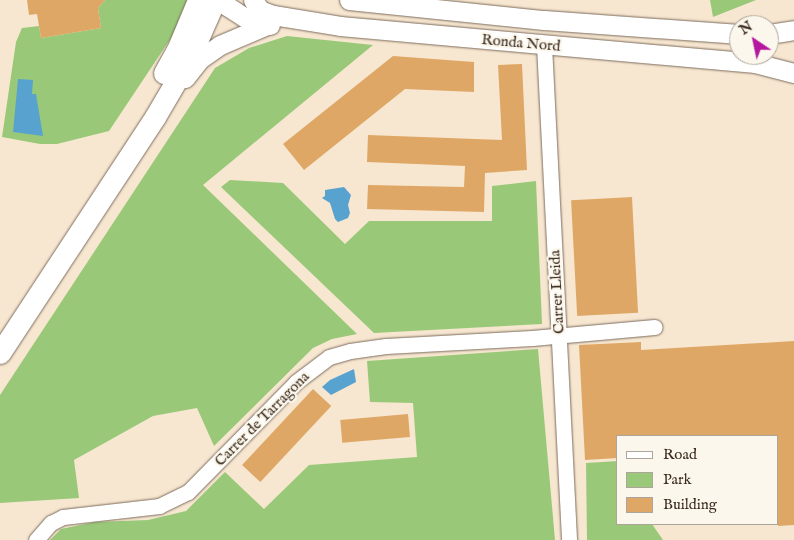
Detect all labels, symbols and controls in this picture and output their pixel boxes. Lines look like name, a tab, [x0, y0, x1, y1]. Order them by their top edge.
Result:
north arrow	[729, 15, 779, 65]
text: N	[736, 18, 756, 39]
street label: Ronda Nord	[481, 31, 561, 55]
street label: Carrer Lleida	[546, 250, 568, 334]
street label: Carrer de Tarragona	[211, 368, 313, 470]
legend	[616, 435, 779, 525]
text: Road	[663, 445, 697, 464]
text: Park	[663, 470, 692, 489]
text: Building	[663, 495, 717, 514]

